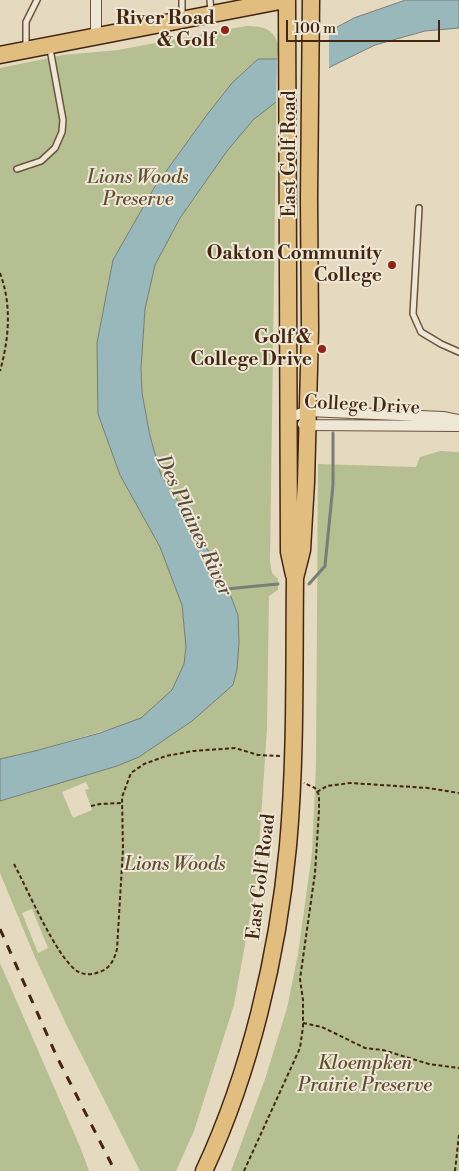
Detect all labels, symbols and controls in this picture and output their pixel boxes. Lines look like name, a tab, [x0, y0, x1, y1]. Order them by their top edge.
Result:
place label: River Road & Golf	[116, 8, 215, 52]
scale bar	[289, 10, 443, 42]
text: 100 m	[294, 19, 336, 38]
marker: River Road & Golf	[219, 24, 231, 36]
street label: East Golf Road	[279, 90, 301, 218]
park label: Lions Woods Preserve	[87, 167, 189, 211]
place label: Oakton Community College	[207, 243, 382, 287]
marker: Oakton Community College	[386, 259, 398, 271]
place label: Golf & College Drive	[190, 327, 312, 371]
marker: Golf & College Drive	[316, 343, 328, 355]
street label: College Drive	[303, 392, 421, 420]
water label: Des Plaines River	[150, 452, 236, 600]
street label: East Golf Road	[243, 813, 281, 941]
park label: Lions Woods	[124, 854, 226, 876]
park label: Kloempken Prairie Preserve	[298, 1053, 432, 1097]

